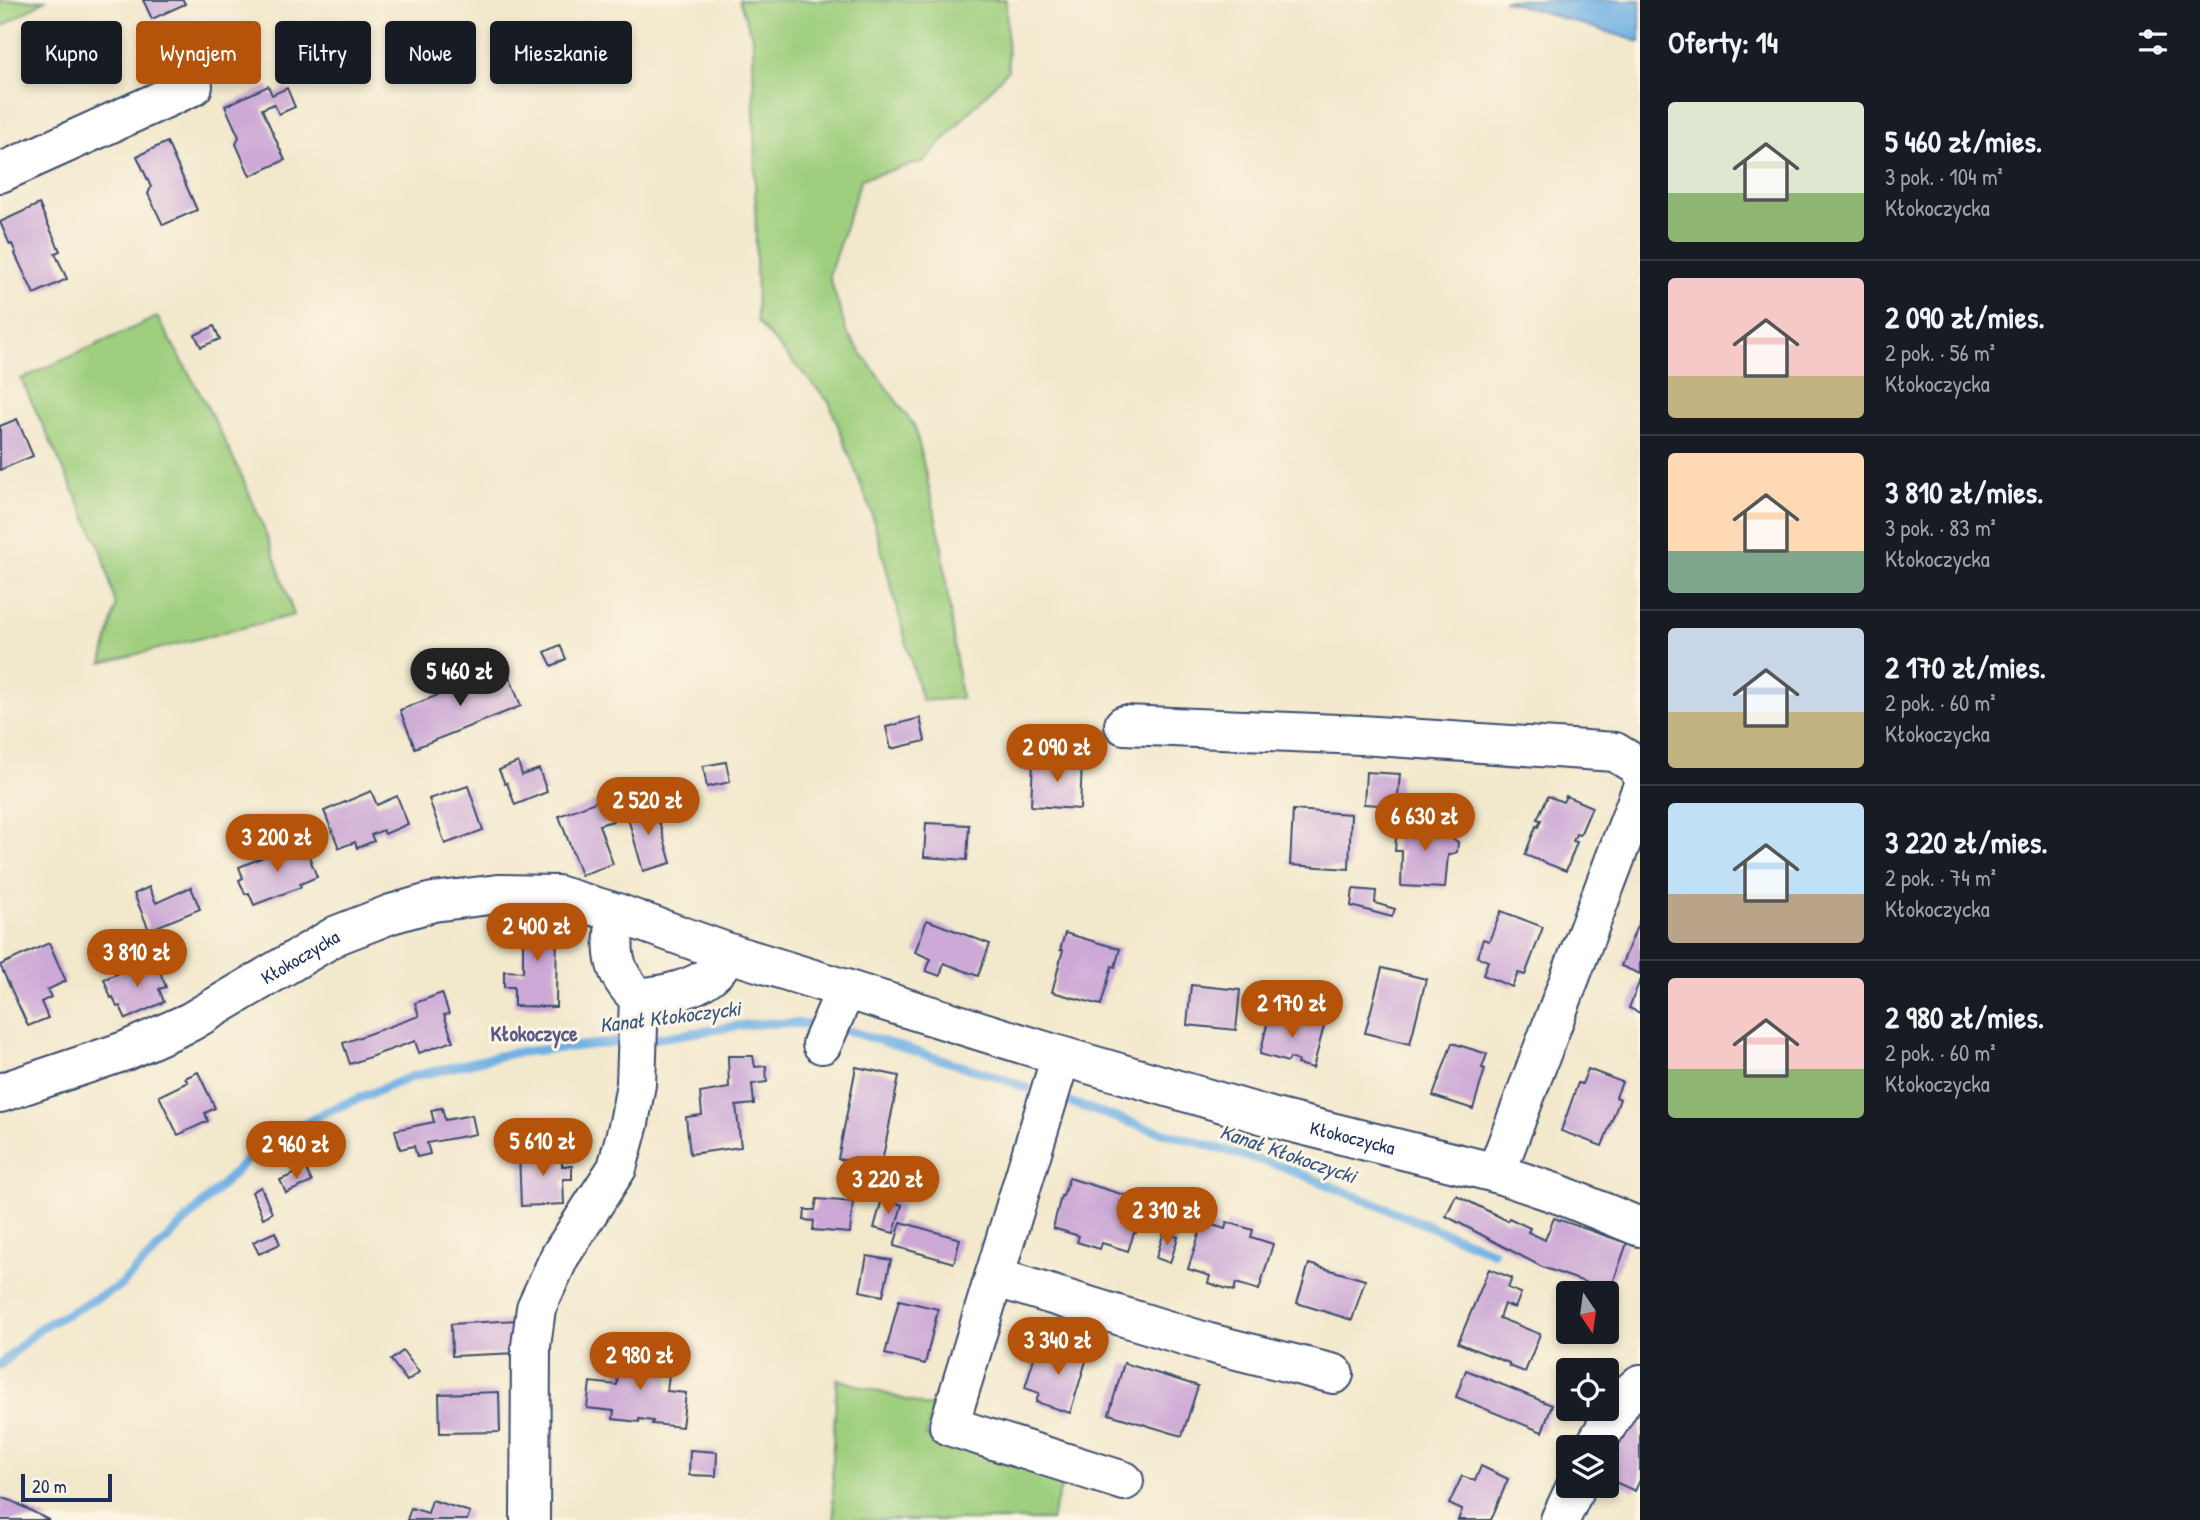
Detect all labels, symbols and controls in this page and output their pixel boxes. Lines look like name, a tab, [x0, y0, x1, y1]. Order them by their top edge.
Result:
chip: Kupno	[21, 21, 122, 84]
chip: Wynajem	[136, 21, 261, 84]
chip: Filtry	[275, 21, 371, 84]
chip: Nowe	[385, 21, 476, 84]
chip: Mieszkanie	[490, 21, 632, 84]
text: Oferty: 14	[1668, 22, 1778, 62]
icon: filters	[2134, 23, 2172, 61]
text: 5 460 zł/mies.	[1885, 121, 2042, 161]
icon: home	[1724, 130, 1808, 214]
text: 3 pok. · 104 m²	[1885, 161, 2003, 192]
text: Kłokoczycka	[1885, 192, 1990, 223]
text: 2 090 zł/mies.	[1885, 297, 2045, 337]
icon: home	[1724, 306, 1808, 390]
text: 2 pok. · 56 m²	[1885, 337, 1995, 368]
text: Kłokoczycka	[1885, 368, 1990, 399]
text: 3 810 zł/mies.	[1885, 472, 2044, 512]
icon: home	[1724, 481, 1808, 565]
text: 3 pok. · 83 m²	[1885, 512, 1996, 543]
text: Kłokoczycka	[1885, 543, 1990, 574]
text: 2 170 zł/mies.	[1885, 647, 2046, 687]
pin: 5 460 zł	[388, 648, 532, 708]
text: 5 460 zł	[427, 655, 494, 686]
icon: home	[1724, 656, 1808, 740]
text: 2 pok. · 60 m²	[1885, 687, 1996, 718]
text: Kłokoczycka	[1885, 718, 1990, 749]
pin: 2 090 zł	[985, 724, 1129, 784]
text: 2 090 zł	[1023, 731, 1091, 762]
pin: 2 520 zł	[576, 778, 720, 837]
text: 2 520 zł	[613, 784, 683, 815]
pin: 6 630 zł	[1353, 794, 1497, 853]
text: 6 630 zł	[1391, 800, 1459, 831]
pin: 3 200 zł	[205, 814, 349, 874]
text: 3 200 zł	[242, 821, 312, 852]
text: 3 220 zł/mies.	[1885, 822, 2048, 862]
icon: home	[1724, 831, 1808, 915]
text: 2 pok. · 74 m²	[1885, 862, 1996, 893]
text: Kłokoczycka	[1885, 893, 1990, 924]
pin: 2 400 zł	[465, 904, 609, 963]
text: 2 400 zł	[502, 910, 572, 941]
street label: Kłokoczycka	[256, 923, 345, 990]
pin: 3 810 zł	[65, 930, 209, 989]
text: 3 810 zł	[103, 936, 171, 967]
pin: 2 170 zł	[1220, 981, 1364, 1040]
text: 2 170 zł	[1257, 987, 1327, 1018]
water label: Kanał Kłokoczycki	[598, 993, 744, 1040]
text: 2 980 zł/mies.	[1885, 997, 2044, 1037]
icon: home	[1724, 1006, 1808, 1090]
district label: Kłokoczyce	[490, 1019, 578, 1049]
text: 2 pok. · 60 m²	[1885, 1037, 1996, 1068]
text: Kłokoczycka	[1885, 1068, 1990, 1099]
street label: Kłokoczycka	[1307, 1114, 1398, 1161]
water label: Kanał Kłokoczycki	[1216, 1117, 1362, 1191]
pin: 5 610 zł	[471, 1118, 615, 1178]
pin: 2 960 zł	[224, 1122, 368, 1181]
text: 5 610 zł	[510, 1125, 576, 1156]
text: 2 960 zł	[262, 1128, 330, 1159]
pin: 3 220 zł	[816, 1156, 960, 1216]
text: 3 220 zł	[852, 1163, 924, 1194]
pin: 2 310 zł	[1095, 1188, 1239, 1247]
text: 2 310 zł	[1133, 1194, 1201, 1225]
north arrow	[1556, 1281, 1619, 1344]
map controls	[1556, 1281, 1619, 1498]
pin: 3 340 zł	[986, 1318, 1130, 1377]
text: 3 340 zł	[1024, 1324, 1092, 1355]
pin: 2 980 zł	[568, 1332, 712, 1392]
text: 2 980 zł	[606, 1339, 674, 1370]
button: locate	[1556, 1358, 1619, 1421]
button: layers	[1556, 1435, 1619, 1498]
scale bar	[21, 1471, 112, 1503]
text: 20 m	[32, 1473, 67, 1499]

